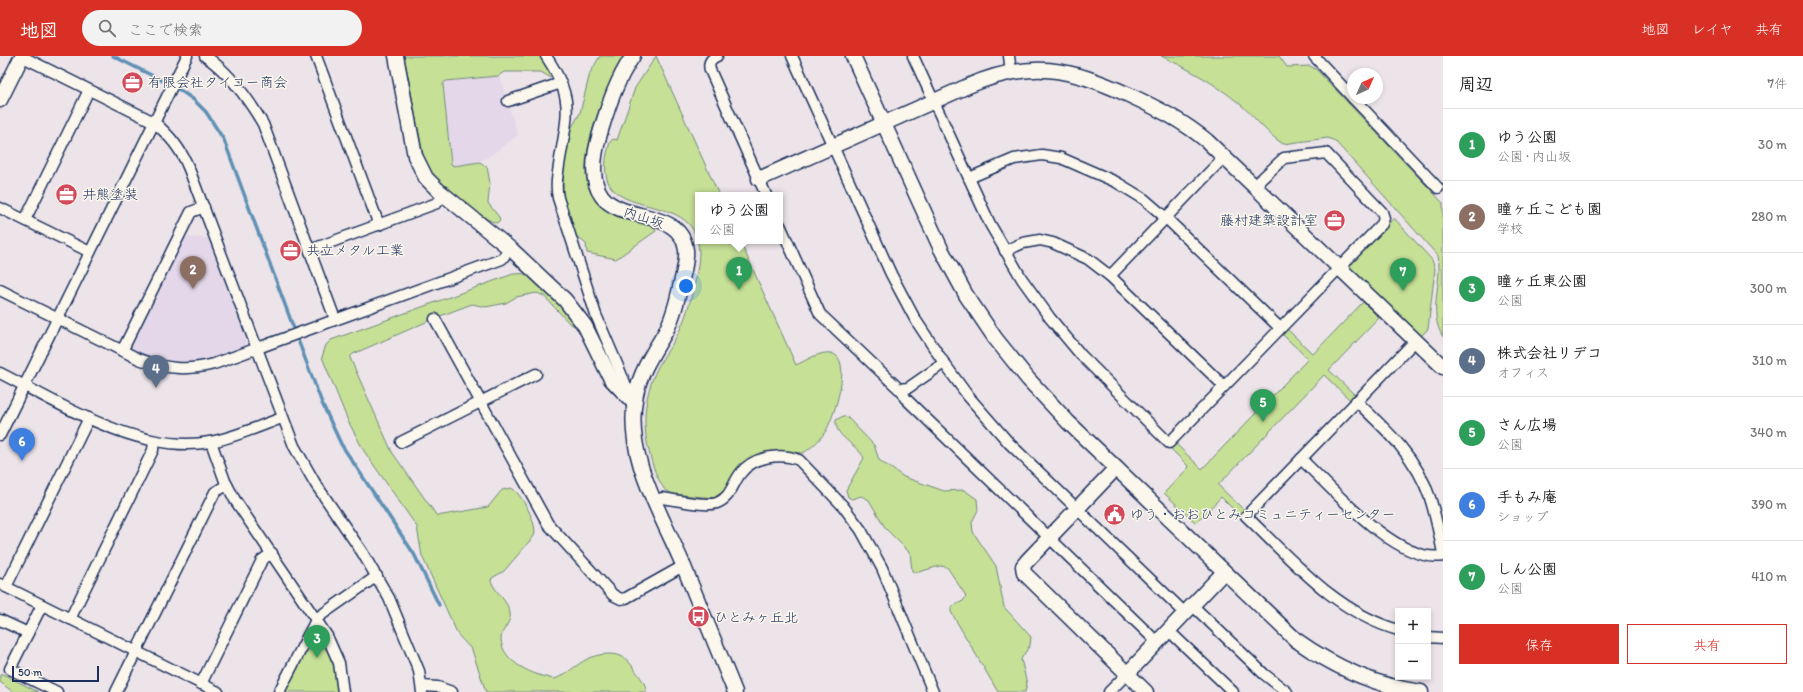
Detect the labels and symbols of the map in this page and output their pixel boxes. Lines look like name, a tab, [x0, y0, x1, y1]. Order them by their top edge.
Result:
north arrow	[1347, 68, 1383, 104]
office icon: 有限会社タイコー商会	[120, 69, 146, 95]
place label: 有限会社タイコー商会	[148, 74, 287, 91]
office icon: 井熊塗装	[53, 181, 79, 207]
place label: 井熊塗装	[82, 186, 138, 203]
street label: 内山坂	[621, 203, 666, 232]
office icon: 藤村建築設計室	[1321, 207, 1347, 233]
place label: 藤村建築設計室	[1220, 212, 1318, 229]
office icon: 共立メタル工業	[277, 237, 303, 263]
place label: 共立メタル工業	[306, 242, 404, 259]
pin: 2	[180, 256, 206, 289]
pin: 1	[726, 257, 752, 290]
pin: 7	[1390, 258, 1416, 291]
your location	[676, 276, 696, 296]
pin: 4	[143, 355, 169, 388]
pin: 5	[1250, 389, 1276, 422]
pin: 6	[9, 428, 35, 461]
public building icon: ゆう・おおひとみコミュニティーセンター	[1102, 501, 1128, 527]
place label: ゆう・おおひとみコミュニティーセンター	[1130, 506, 1395, 523]
bus stop icon: ひとみヶ丘北	[686, 604, 712, 630]
place label: ひとみヶ丘北	[714, 609, 798, 626]
pin: 3	[304, 625, 330, 658]
scale bar	[12, 664, 99, 683]

